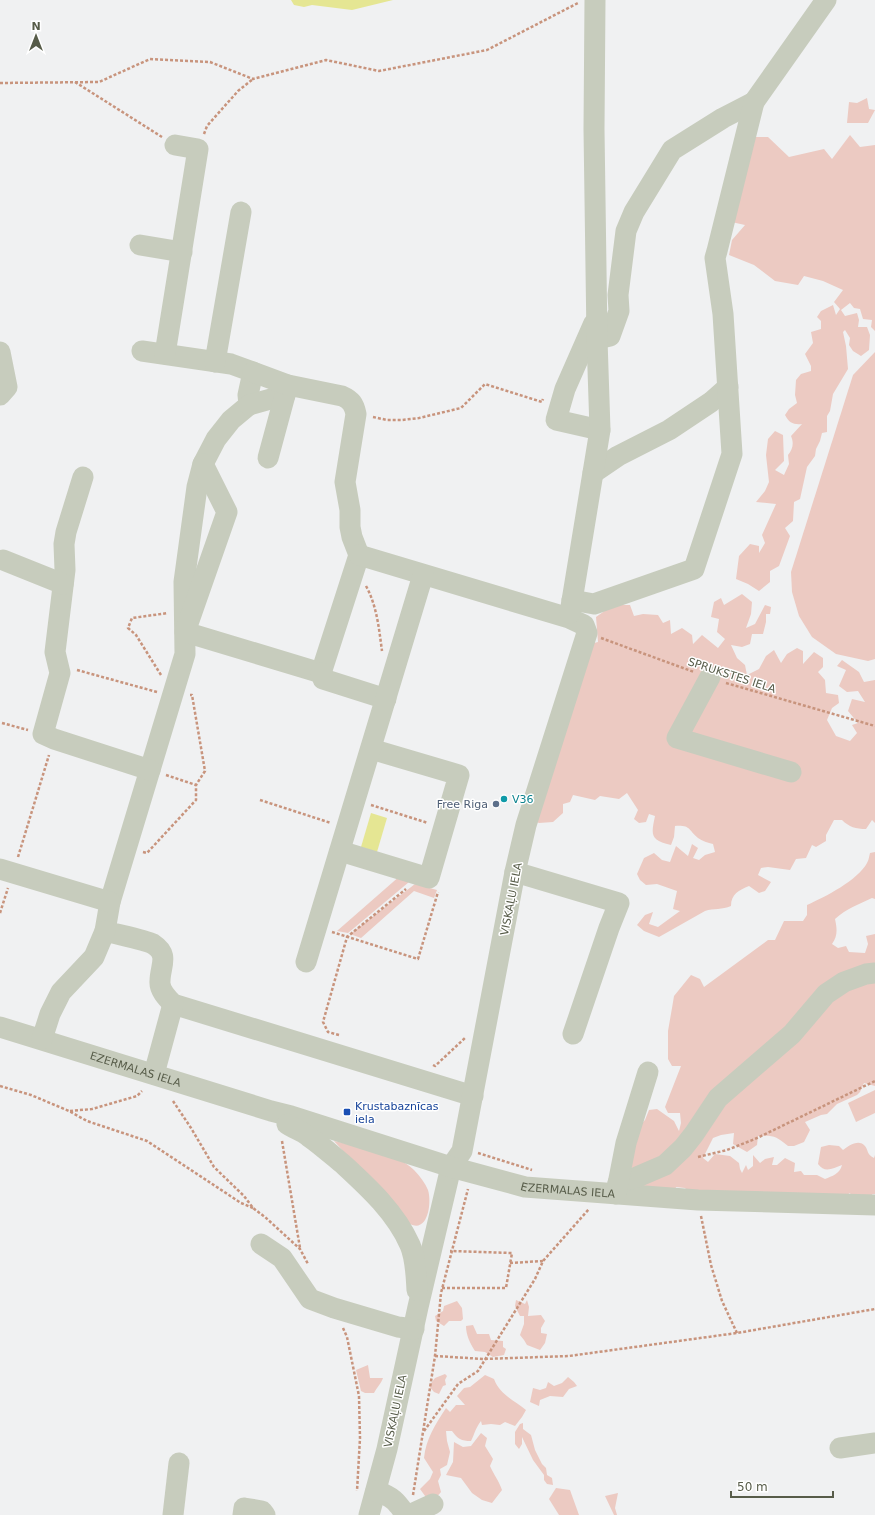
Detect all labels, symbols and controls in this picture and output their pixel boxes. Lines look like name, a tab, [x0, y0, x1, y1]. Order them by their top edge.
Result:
north arrow	[16, 16, 56, 56]
text: N	[31, 20, 41, 33]
street label: SPRUKSTES IELA	[686, 655, 778, 696]
place label: V36	[512, 793, 534, 806]
marker: V36	[499, 794, 509, 804]
place label: Free Riga	[437, 798, 488, 811]
marker: Free Riga	[491, 799, 501, 809]
street label: VISKAĻU IELA	[498, 861, 525, 937]
street label: EZERMALAS IELA	[88, 1049, 183, 1090]
place label: Krustabaznīcas iela	[355, 1100, 439, 1126]
marker: Krustabaznīcas iela	[342, 1107, 352, 1117]
street label: EZERMALAS IELA	[519, 1180, 616, 1201]
street label: VISKAĻU IELA	[381, 1373, 410, 1449]
scale bar	[731, 1473, 833, 1499]
text: 50 m	[737, 1480, 768, 1494]

